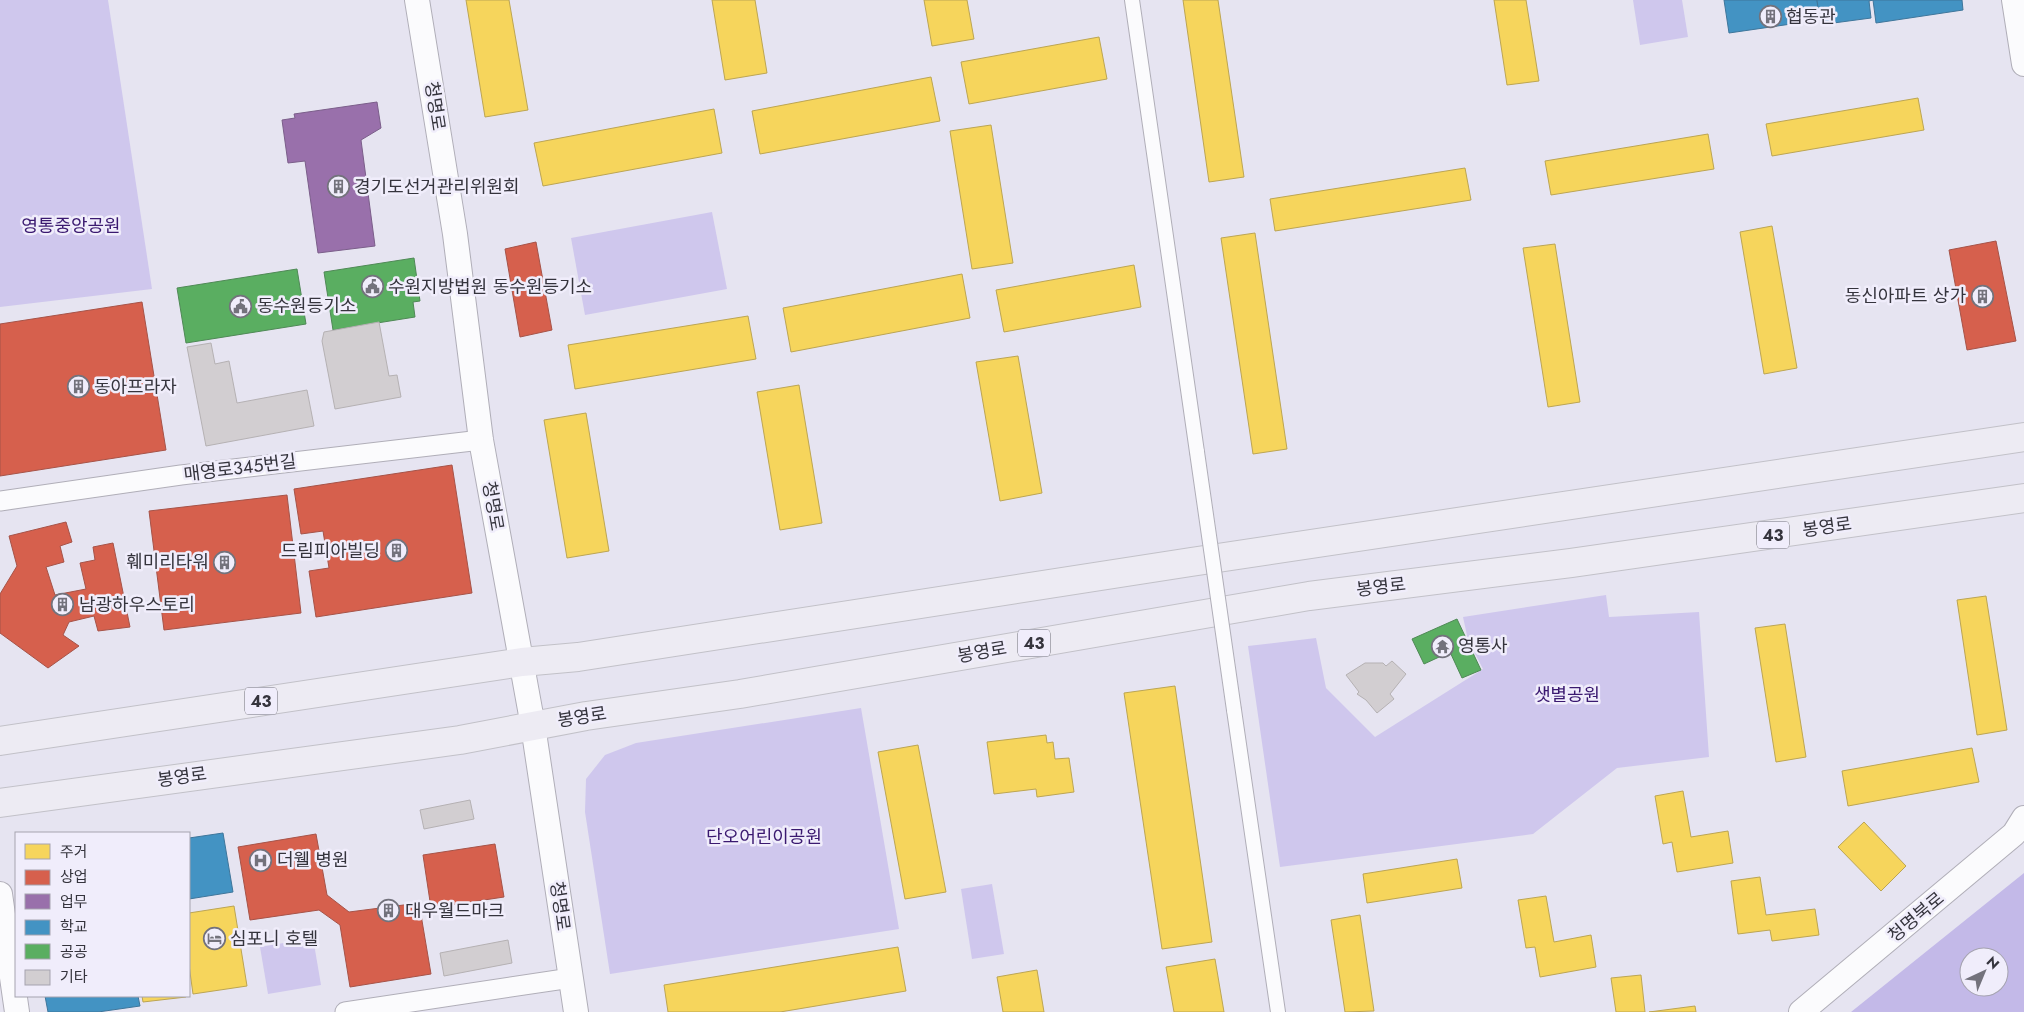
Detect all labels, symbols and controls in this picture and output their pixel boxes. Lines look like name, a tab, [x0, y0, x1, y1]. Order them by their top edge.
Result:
place label: 협동관	[1786, 4, 1836, 30]
building icon: 협동관	[1758, 5, 1782, 29]
street label: 청명로	[418, 79, 452, 133]
place label: 경기도선거관리위원회	[354, 174, 520, 200]
building icon: 경기도선거관리위원회	[326, 175, 350, 199]
park label: 영통중앙공원	[21, 213, 121, 239]
place label: 수원지방법원 동수원등기소	[388, 274, 592, 300]
public building icon: 수원지방법원 동수원등기소	[360, 275, 384, 299]
place label: 동신아파트 상가	[1845, 283, 1966, 309]
building icon: 동신아파트 상가	[1970, 284, 1994, 308]
place label: 동수원등기소	[257, 293, 356, 319]
public building icon: 동수원등기소	[229, 294, 253, 318]
place label: 동아프라자	[94, 374, 177, 400]
building icon: 동아프라자	[66, 375, 90, 399]
street label: 매영로345번길	[182, 448, 298, 488]
street label: 청명로	[476, 479, 510, 533]
street label: 봉영로	[1801, 511, 1853, 543]
road number: 43	[1757, 522, 1789, 548]
place label: 드림피아빌딩	[281, 538, 380, 564]
building icon: 드림피아빌딩	[384, 539, 408, 563]
place label: 훼미리타워	[126, 549, 209, 575]
building icon: 훼미리타워	[213, 550, 237, 574]
street label: 봉영로	[1355, 571, 1407, 603]
place label: 남광하우스토리	[79, 592, 195, 618]
building icon: 남광하우스토리	[51, 593, 75, 617]
road number: 43	[1018, 630, 1050, 656]
place label: 영통사	[1458, 633, 1508, 659]
temple icon: 영통사	[1430, 634, 1454, 658]
street label: 봉영로	[955, 635, 1009, 669]
park label: 샛별공원	[1534, 682, 1600, 708]
road number: 43	[245, 688, 277, 714]
street label: 봉영로	[555, 700, 609, 734]
street label: 봉영로	[156, 761, 208, 793]
park label: 단오어린이공원	[706, 824, 822, 850]
legend	[15, 832, 190, 997]
text: 주거	[60, 841, 88, 863]
place label: 더웰 병원	[277, 847, 349, 873]
hospital icon: 더웰 병원	[249, 848, 273, 872]
text: 상업	[60, 866, 88, 888]
street label: 청명로	[544, 880, 576, 932]
street label: 청명북로	[1882, 886, 1950, 948]
text: 업무	[60, 891, 88, 913]
place label: 대우월드마크	[405, 898, 504, 924]
building icon: 대우월드마크	[377, 899, 401, 923]
text: 학교	[60, 916, 88, 938]
place label: 심포니 호텔	[230, 926, 318, 952]
hotel icon: 심포니 호텔	[202, 927, 226, 951]
text: 공공	[60, 941, 88, 963]
north arrow	[1959, 947, 2009, 997]
text: N	[1982, 952, 2004, 974]
text: 기타	[60, 966, 88, 988]

